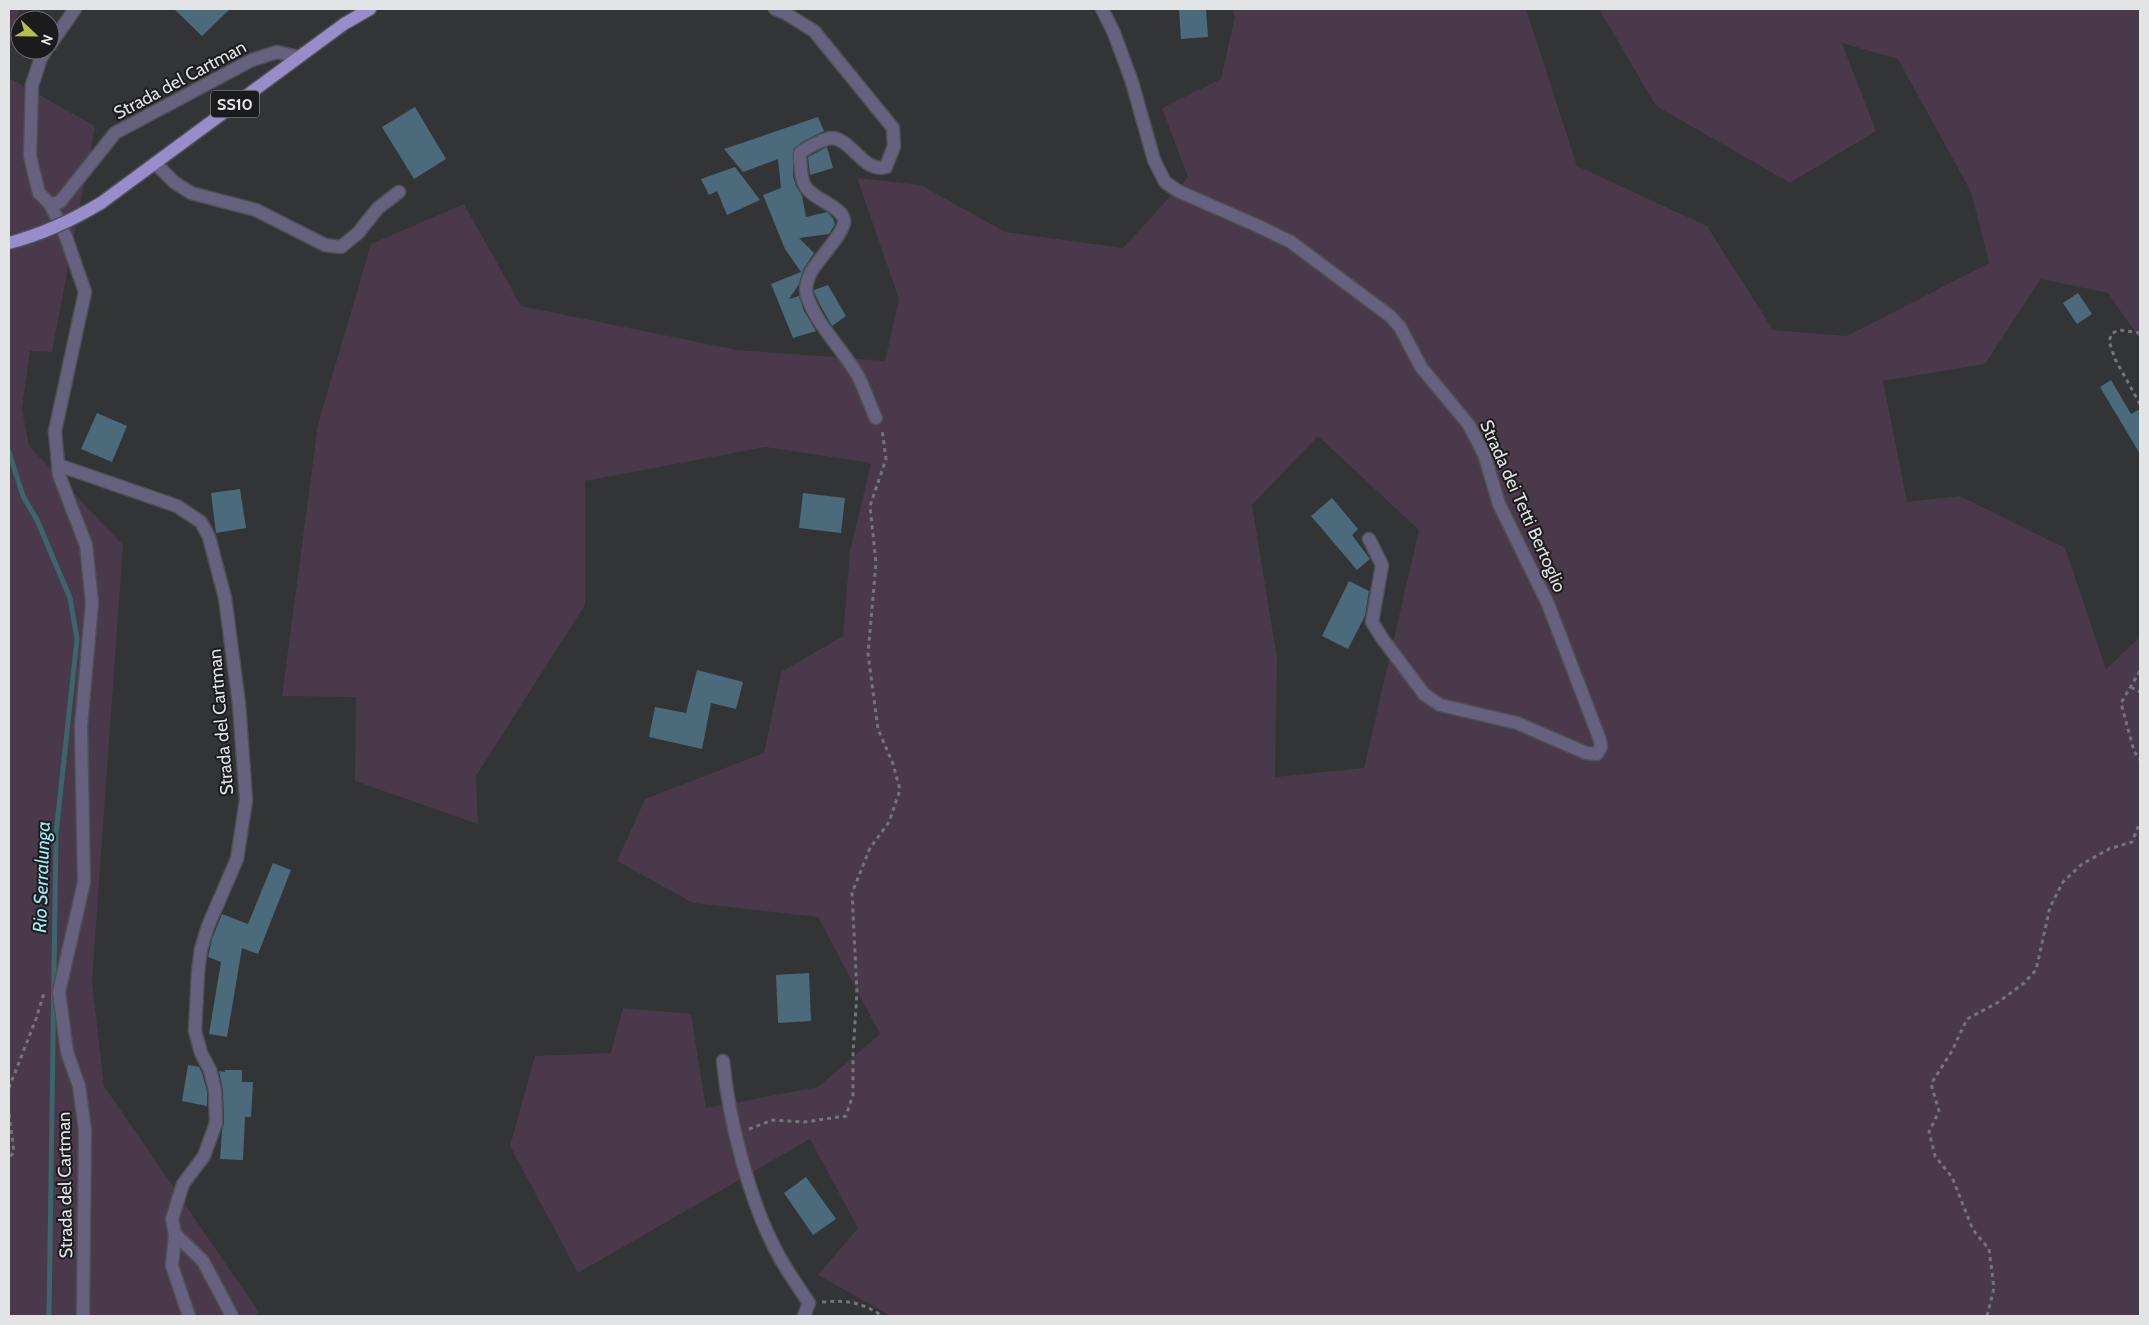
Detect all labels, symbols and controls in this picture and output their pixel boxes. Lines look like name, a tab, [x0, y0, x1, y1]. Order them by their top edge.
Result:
north arrow	[10, 10, 60, 60]
text: N	[37, 32, 57, 48]
street label: Strada del Cartman	[110, 36, 250, 124]
road number: SS10	[211, 90, 259, 118]
street label: Strada dei Tetti Bertoglio	[1475, 417, 1571, 596]
street label: Strada del Cartman	[204, 648, 238, 796]
water label: Rio Serralunga	[28, 821, 55, 933]
street label: Strada del Cartman	[53, 1111, 77, 1259]

